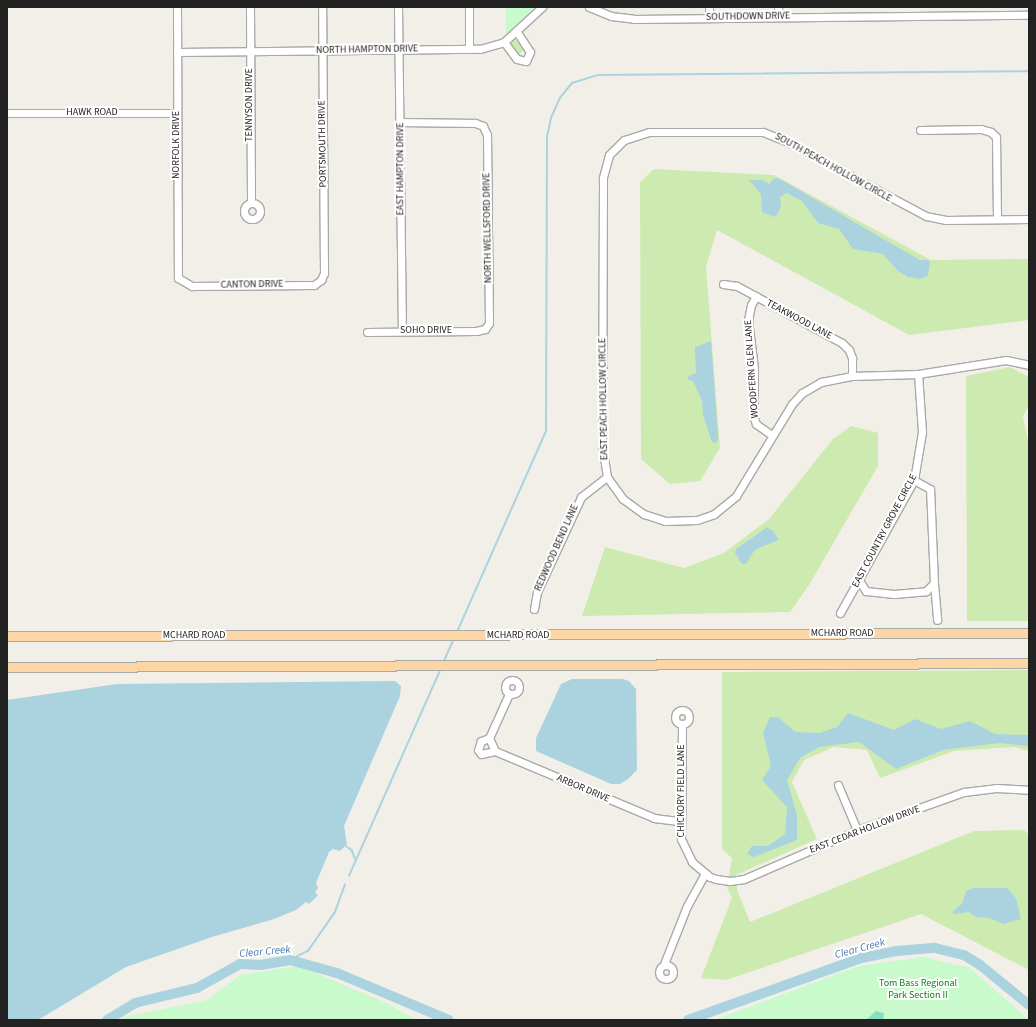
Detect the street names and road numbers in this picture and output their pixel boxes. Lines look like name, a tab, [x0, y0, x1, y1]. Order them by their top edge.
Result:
street label: SOUTHDOWN DRIVE	[706, 10, 790, 24]
street label: NORTH HAMPTON DRIVE	[316, 43, 418, 57]
street label: TENNYSON DRIVE	[244, 68, 256, 142]
street label: PORTSMOUTH DRIVE	[316, 100, 330, 188]
street label: HAWK ROAD	[66, 107, 118, 119]
street label: NORFOLK DRIVE	[171, 111, 183, 179]
street label: EAST HAMPTON DRIVE	[395, 123, 407, 215]
street label: SOUTH PEACH HOLLOW CIRCLE	[772, 131, 894, 205]
street label: NORTH WELLSFORD DRIVE	[481, 173, 495, 283]
street label: CANTON DRIVE	[221, 278, 283, 292]
street label: TEAKWOOD LANE	[764, 298, 834, 342]
street label: WOODFERN GLEN LANE	[743, 319, 761, 419]
street label: SOHO DRIVE	[400, 325, 452, 337]
street label: EAST PEACH HOLLOW CIRCLE	[597, 338, 611, 460]
street label: EAST COUNTRY GROVE CIRCLE	[850, 472, 920, 590]
street label: REDWOOD BEND LANE	[532, 503, 582, 593]
street label: MCHARD ROAD	[811, 628, 873, 640]
street label: MCHARD ROAD	[163, 630, 225, 642]
street label: MCHARD ROAD	[487, 630, 549, 642]
street label: CHICKORY FIELD LANE	[676, 744, 688, 838]
street label: ARBOR DRIVE	[555, 772, 611, 806]
street label: EAST CEDAR HOLLOW DRIVE	[808, 803, 922, 857]

